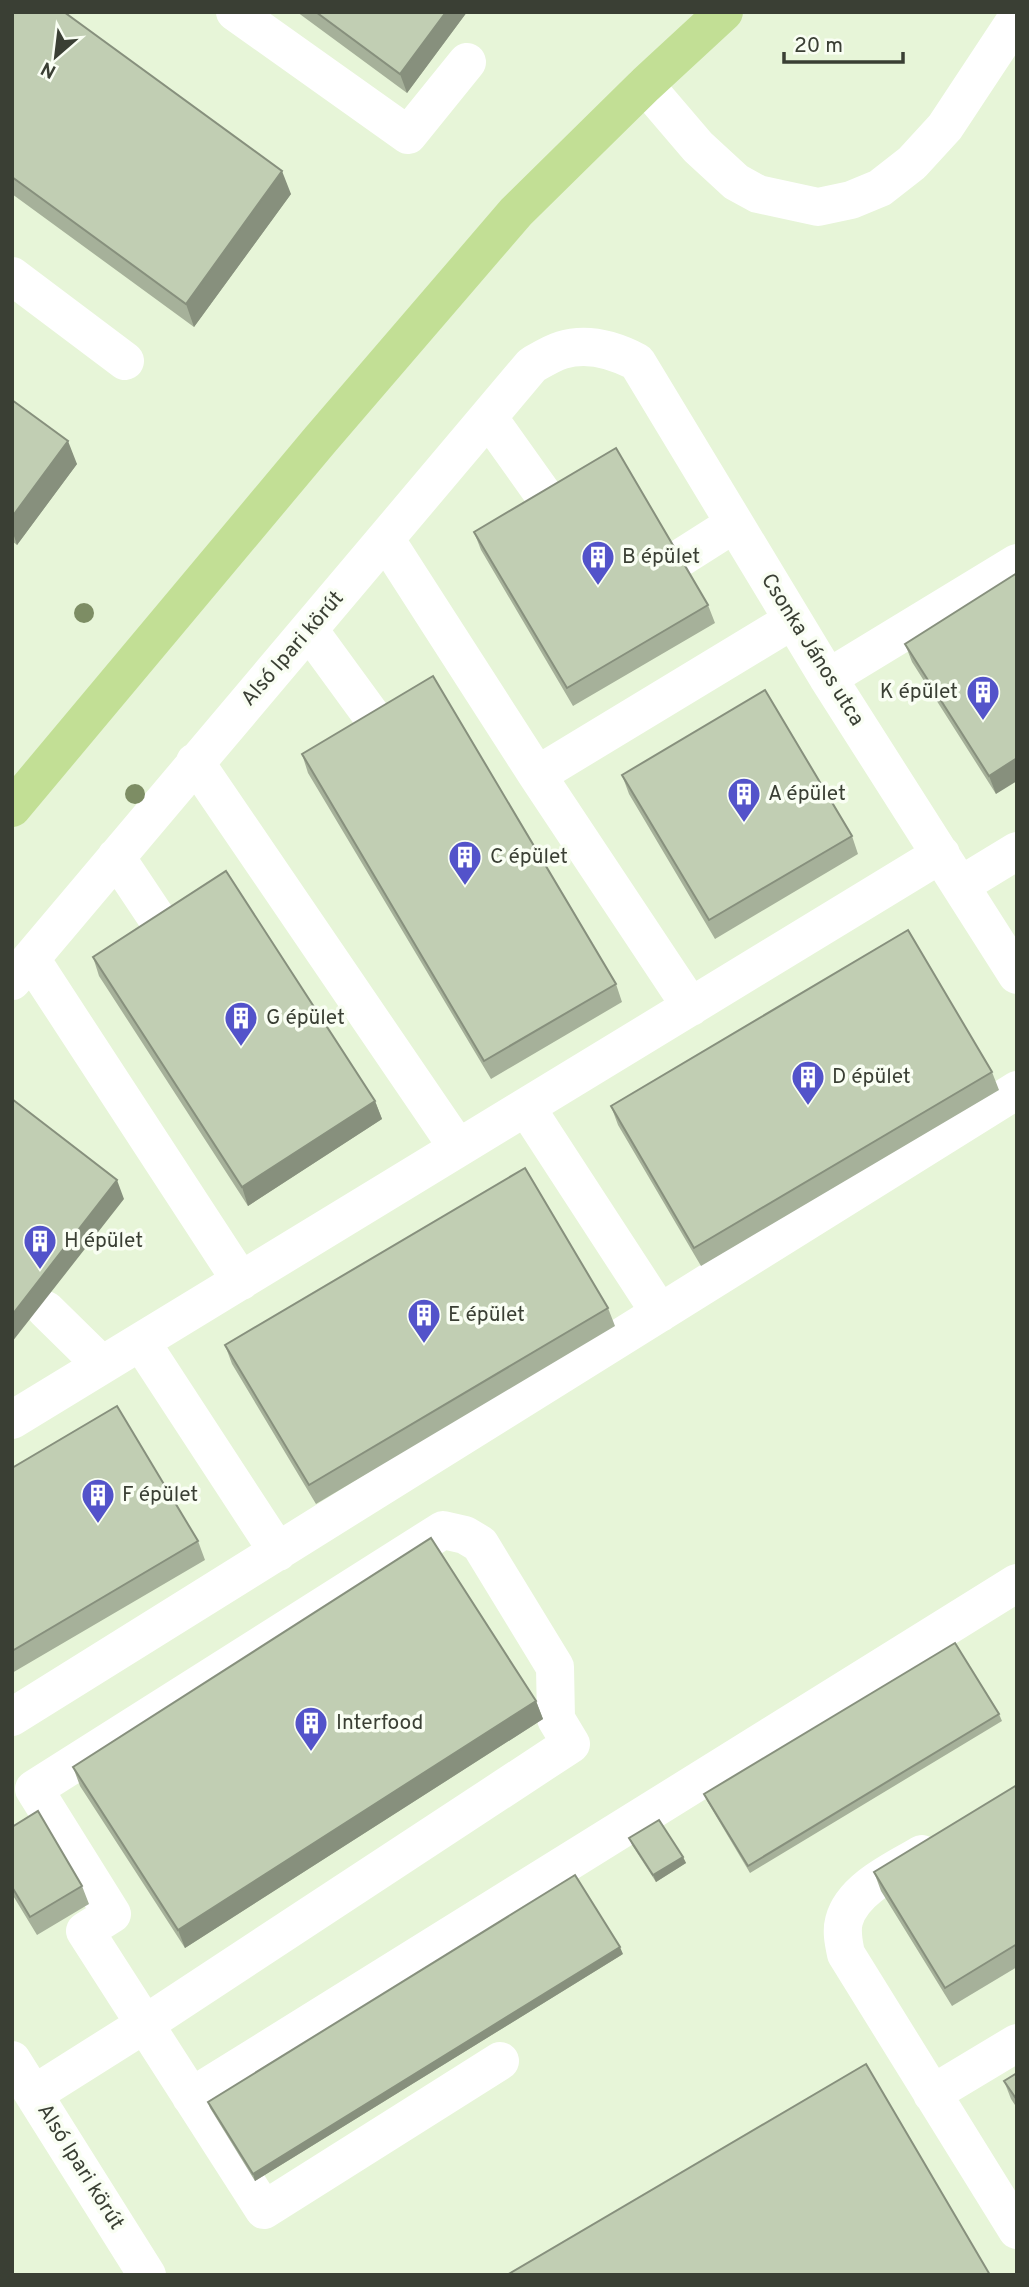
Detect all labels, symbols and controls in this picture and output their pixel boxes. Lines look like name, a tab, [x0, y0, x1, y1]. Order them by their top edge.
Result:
north arrow	[21, 21, 91, 91]
scale bar	[784, 21, 903, 65]
text: 20 m	[794, 33, 843, 60]
text: N	[37, 55, 61, 83]
building icon: B épület	[579, 538, 617, 587]
place label: B épület	[622, 544, 700, 571]
street label: Csonka János utca	[754, 569, 870, 731]
street label: Alsó Ipari körút	[236, 586, 350, 712]
building icon: K épület	[964, 673, 1002, 722]
place label: K épület	[880, 679, 958, 706]
building icon: A épület	[725, 775, 763, 824]
place label: A épület	[768, 781, 846, 808]
building icon: C épület	[446, 838, 484, 887]
place label: C épület	[490, 844, 568, 871]
building icon: G épület	[222, 999, 260, 1048]
place label: G épület	[266, 1005, 345, 1032]
building icon: D épület	[789, 1058, 827, 1107]
place label: D épület	[832, 1064, 911, 1091]
building icon: H épület	[21, 1222, 59, 1271]
place label: H épület	[64, 1228, 143, 1255]
building icon: E épület	[405, 1296, 443, 1345]
place label: E épület	[448, 1302, 525, 1329]
building icon: F épület	[79, 1476, 117, 1525]
place label: F épület	[122, 1482, 198, 1509]
building icon: Interfood	[292, 1704, 330, 1753]
place label: Interfood	[336, 1710, 423, 1737]
street label: Alsó Ipari körút	[30, 2099, 130, 2235]

